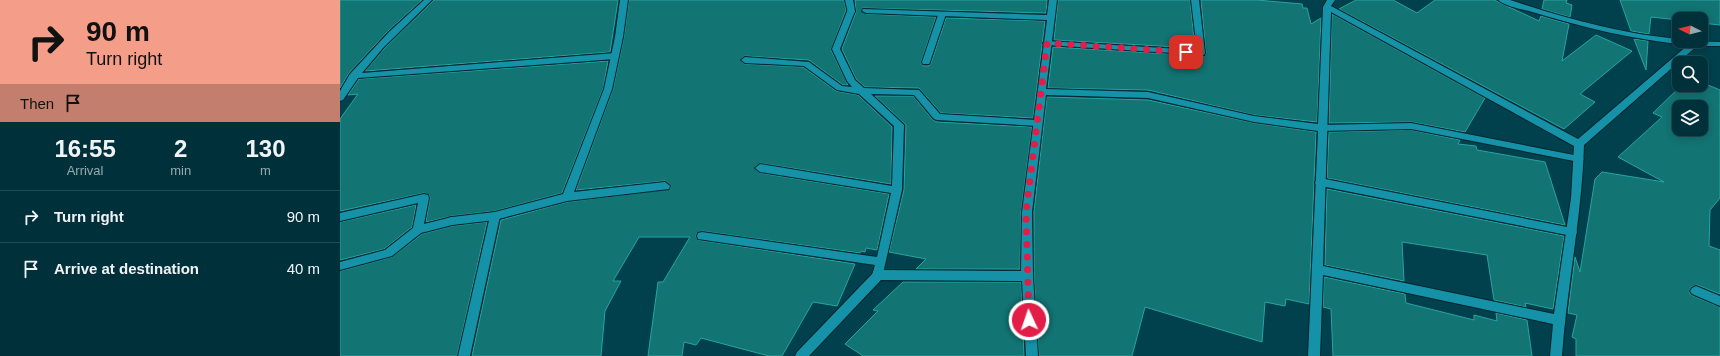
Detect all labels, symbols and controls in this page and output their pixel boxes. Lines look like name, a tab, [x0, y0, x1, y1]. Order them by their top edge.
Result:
north arrow	[1672, 12, 1708, 48]
map controls	[1672, 12, 1708, 136]
icon: right	[20, 16, 72, 68]
text: 90 m	[86, 16, 150, 47]
pin	[1169, 35, 1203, 69]
icon: arrive	[1175, 41, 1197, 63]
text: Turn right	[86, 49, 162, 69]
button: search	[1672, 56, 1708, 92]
icon: arrive	[62, 92, 84, 114]
text: Then	[20, 95, 54, 112]
button: layers	[1672, 100, 1708, 136]
text: 16:55	[54, 135, 116, 162]
text: 2	[174, 135, 187, 162]
text: 130	[246, 135, 286, 162]
text: Arrival	[67, 163, 104, 178]
text: min	[170, 163, 191, 178]
text: m	[260, 163, 271, 178]
icon: right	[20, 206, 42, 228]
text: Turn right	[54, 208, 124, 225]
text: 90 m	[287, 208, 320, 225]
icon: arrive	[20, 258, 42, 280]
text: Arrive at destination	[54, 260, 199, 277]
text: 40 m	[287, 260, 320, 277]
position arrow	[1008, 299, 1050, 341]

